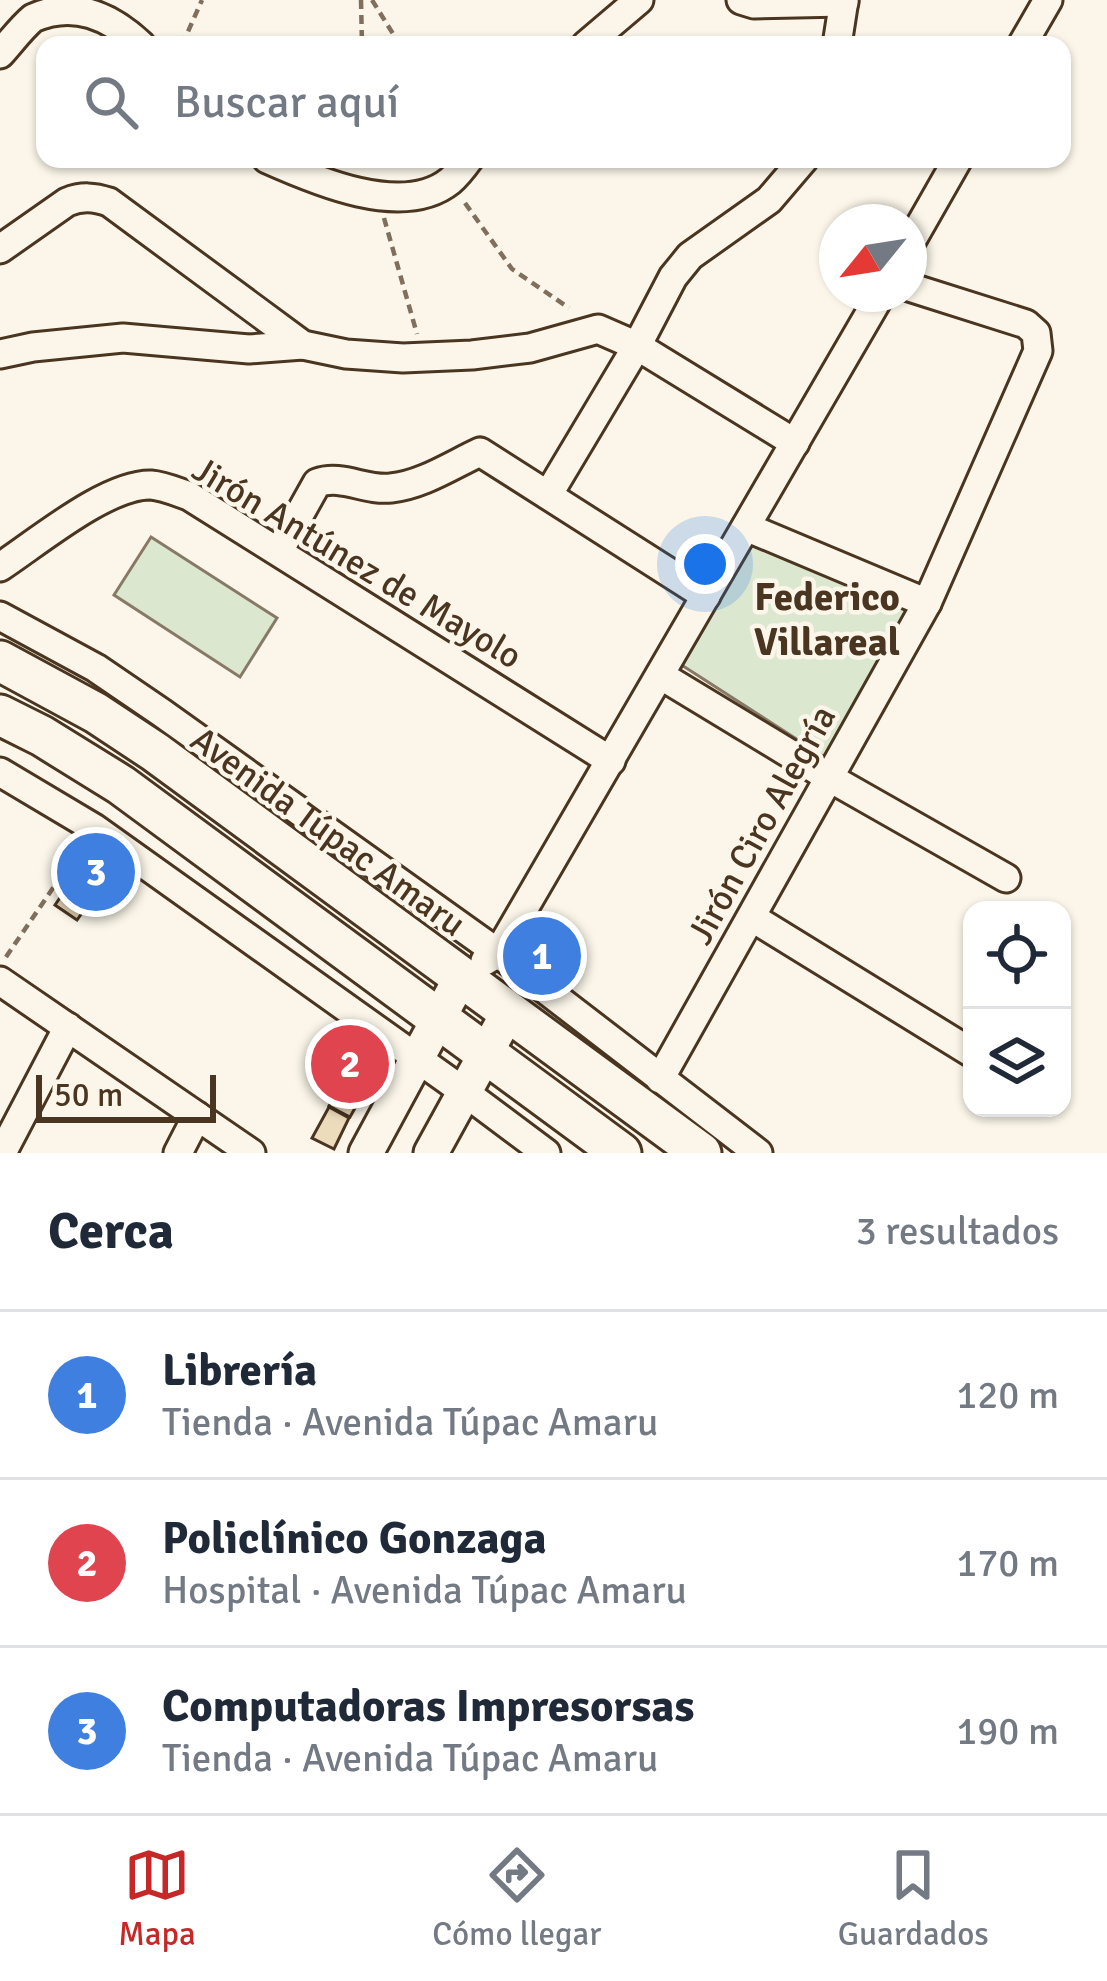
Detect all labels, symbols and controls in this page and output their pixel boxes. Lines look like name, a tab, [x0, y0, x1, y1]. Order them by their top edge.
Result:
search box	[36, 36, 1071, 168]
icon: search	[78, 69, 144, 135]
text: Buscar aquí	[174, 75, 399, 130]
north arrow	[819, 204, 927, 312]
street label: Jirón Antúnez de Mayolo	[184, 447, 530, 679]
your location	[675, 534, 735, 594]
district label: Federico Villareal	[754, 573, 900, 666]
street label: Jirón Ciro Alegría	[678, 698, 846, 952]
street label: Avenida Túpac Amaru	[182, 717, 474, 947]
pin: 3	[57, 827, 135, 917]
map controls	[963, 901, 1071, 1117]
button: locate	[963, 901, 1071, 1009]
pin: 1	[503, 911, 581, 1001]
button: layers	[963, 1009, 1071, 1117]
pin: 2	[311, 1019, 389, 1109]
scale bar	[36, 1069, 216, 1122]
text: 50 m	[54, 1075, 123, 1116]
text: Cerca	[48, 1200, 174, 1263]
text: 3 resultados	[856, 1207, 1059, 1255]
text: Librería	[162, 1343, 317, 1398]
text: 1	[76, 1371, 98, 1419]
text: 120 m	[956, 1371, 1059, 1419]
text: Tienda · Avenida Túpac Amaru	[162, 1398, 658, 1446]
text: Policlínico Gonzaga	[162, 1511, 547, 1566]
text: 2	[76, 1539, 98, 1587]
text: 170 m	[956, 1539, 1059, 1587]
text: Hospital · Avenida Túpac Amaru	[162, 1566, 687, 1614]
text: Computadoras Impresorsas	[162, 1679, 694, 1734]
text: 3	[76, 1707, 98, 1755]
text: 190 m	[956, 1707, 1059, 1755]
text: Tienda · Avenida Túpac Amaru	[162, 1734, 658, 1782]
tab: Mapa	[118, 1842, 196, 1955]
tab: Cómo llegar	[432, 1842, 601, 1955]
tab: Guardados	[838, 1842, 989, 1955]

